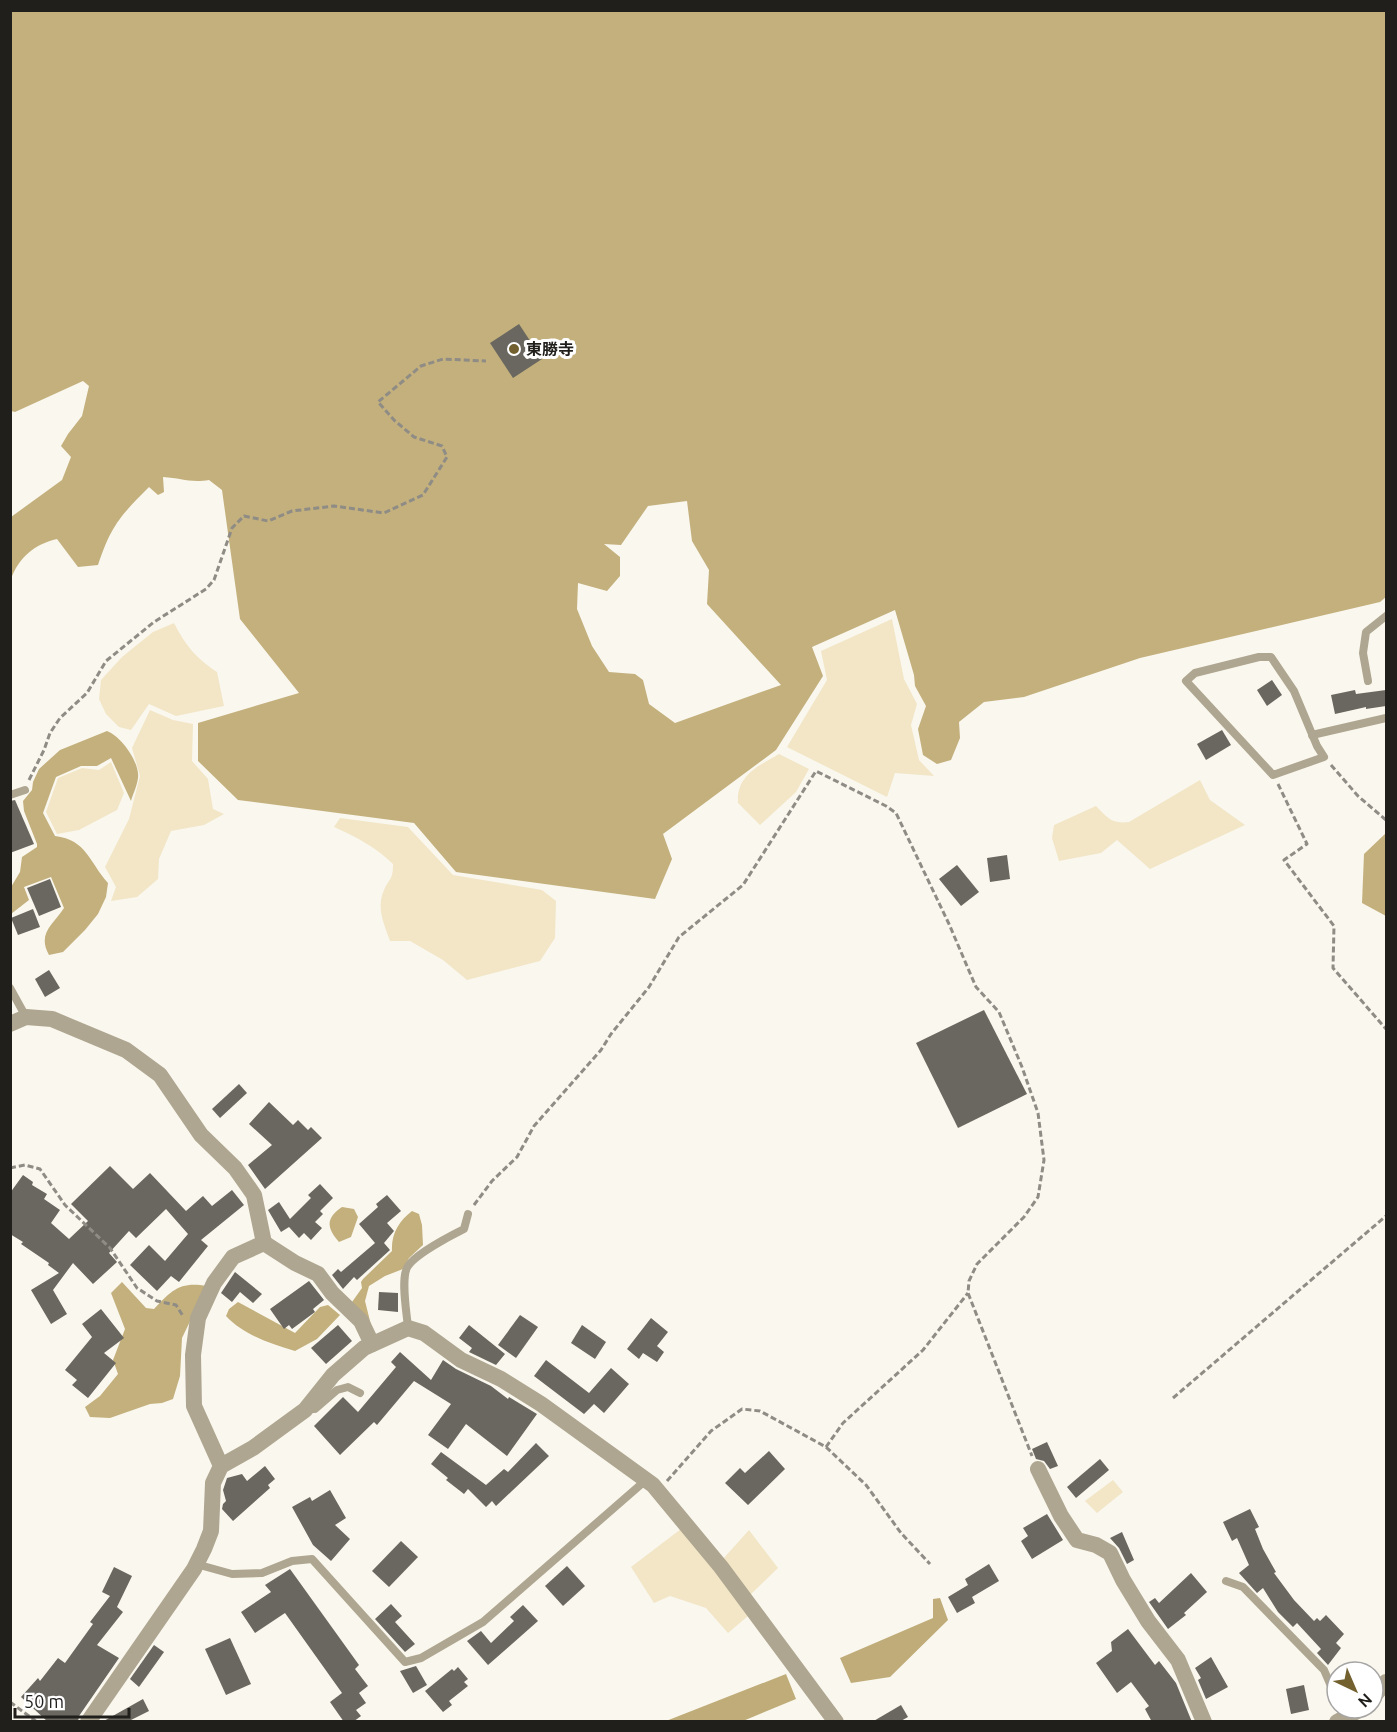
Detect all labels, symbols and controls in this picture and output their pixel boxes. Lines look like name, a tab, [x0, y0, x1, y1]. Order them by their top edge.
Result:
place label: 東勝寺	[526, 340, 574, 358]
marker: 東勝寺	[507, 342, 521, 356]
north arrow	[1325, 1660, 1385, 1720]
scale bar	[15, 1681, 129, 1719]
text: N	[1355, 1690, 1376, 1711]
text: 50 m	[24, 1691, 64, 1711]

